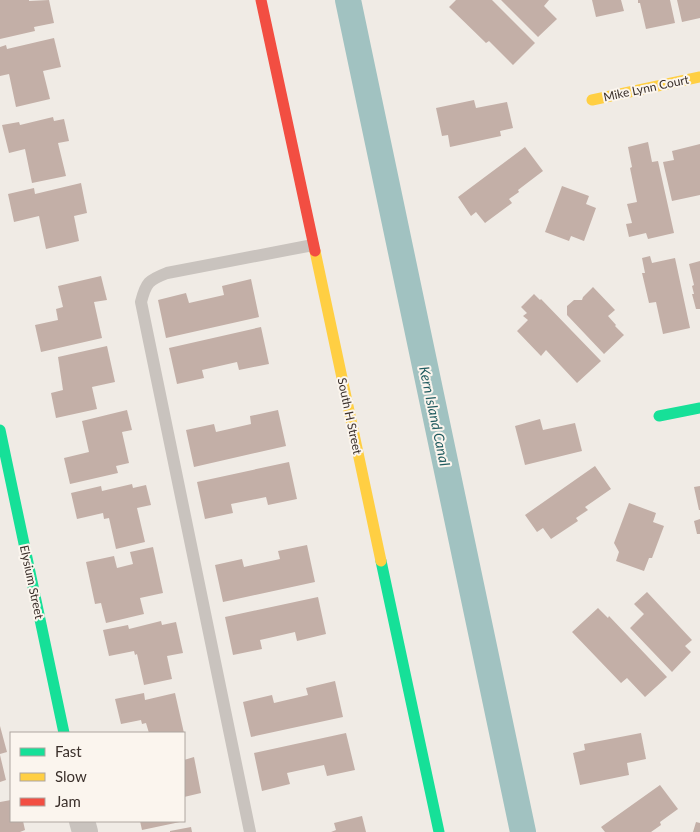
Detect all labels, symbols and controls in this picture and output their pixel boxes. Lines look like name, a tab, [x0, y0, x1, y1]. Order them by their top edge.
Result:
street label: Mike Lynn Court	[602, 71, 691, 104]
water label: Kern Island Canal	[416, 365, 454, 467]
street label: South H Street	[335, 376, 366, 456]
street label: Elysium Street	[17, 544, 47, 621]
legend	[10, 732, 185, 822]
text: Fast	[55, 742, 82, 760]
text: Slow	[55, 767, 87, 785]
text: Jam	[55, 792, 81, 810]

